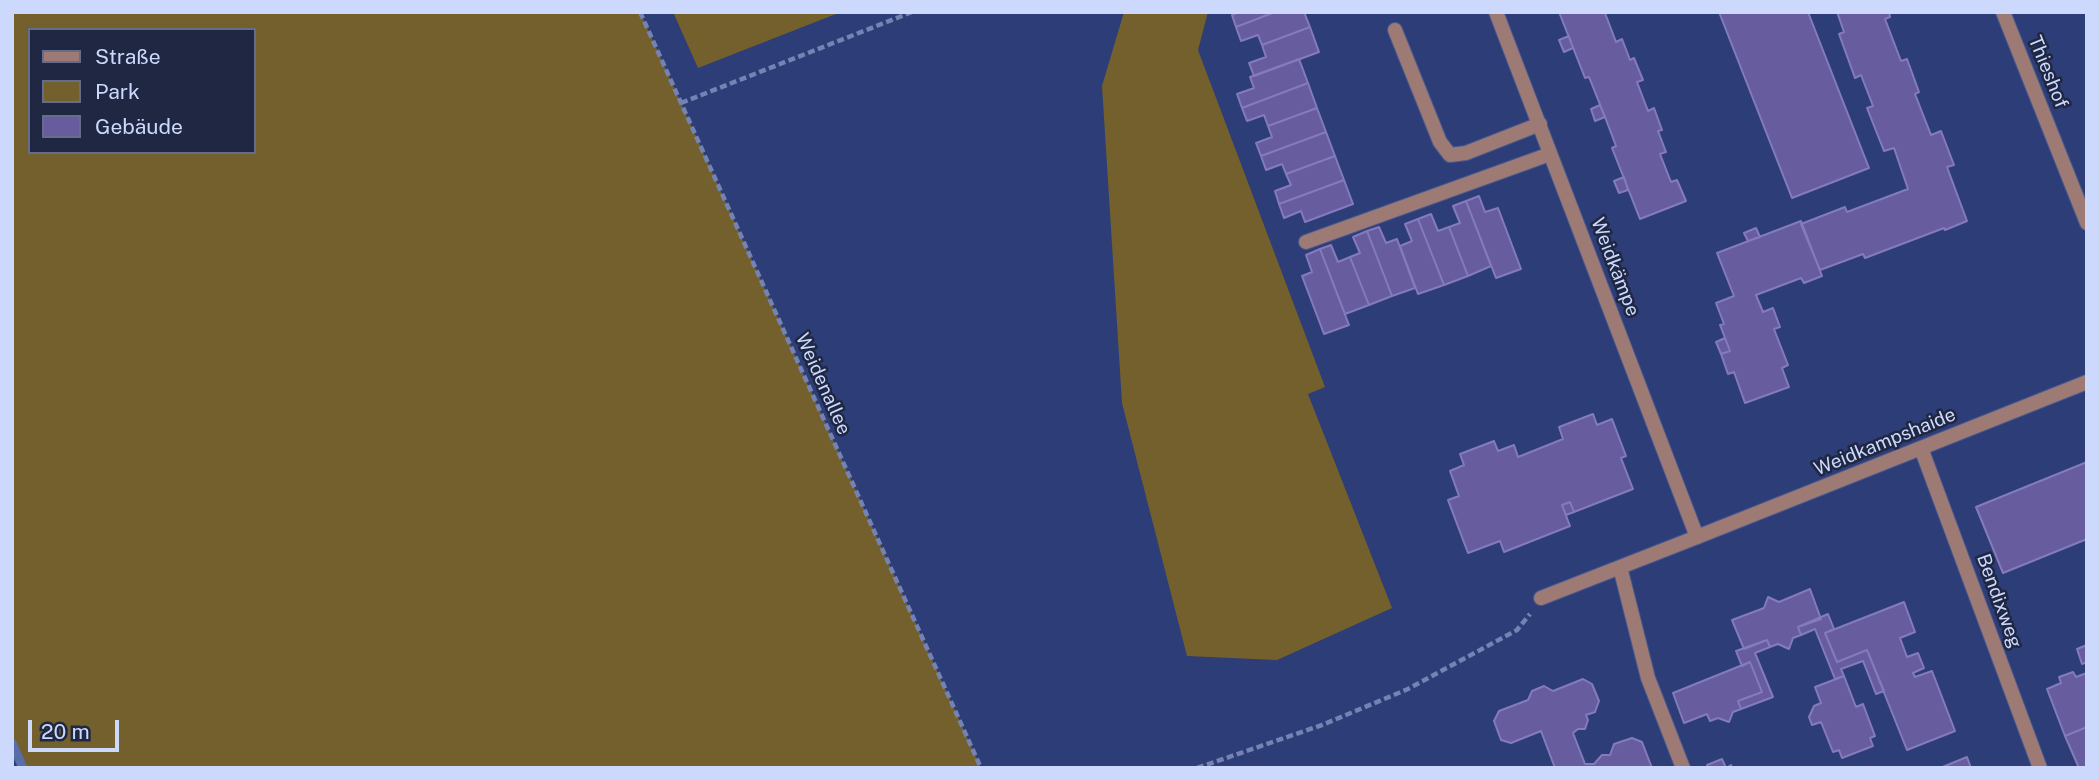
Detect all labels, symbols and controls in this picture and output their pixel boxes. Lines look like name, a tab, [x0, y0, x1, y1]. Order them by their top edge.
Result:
legend	[28, 28, 256, 154]
street label: Thieshof	[2023, 32, 2073, 112]
text: Straße	[95, 44, 161, 69]
text: Park	[95, 79, 140, 104]
text: Gebäude	[95, 114, 183, 139]
street label: Weidkämpe	[1586, 215, 1644, 319]
street label: Weidenallee	[791, 330, 855, 438]
street label: Weidkampshaide	[1811, 403, 1959, 481]
street label: Bendixweg	[1971, 551, 2027, 651]
scale bar	[32, 706, 122, 750]
text: 20 m	[41, 719, 90, 744]

